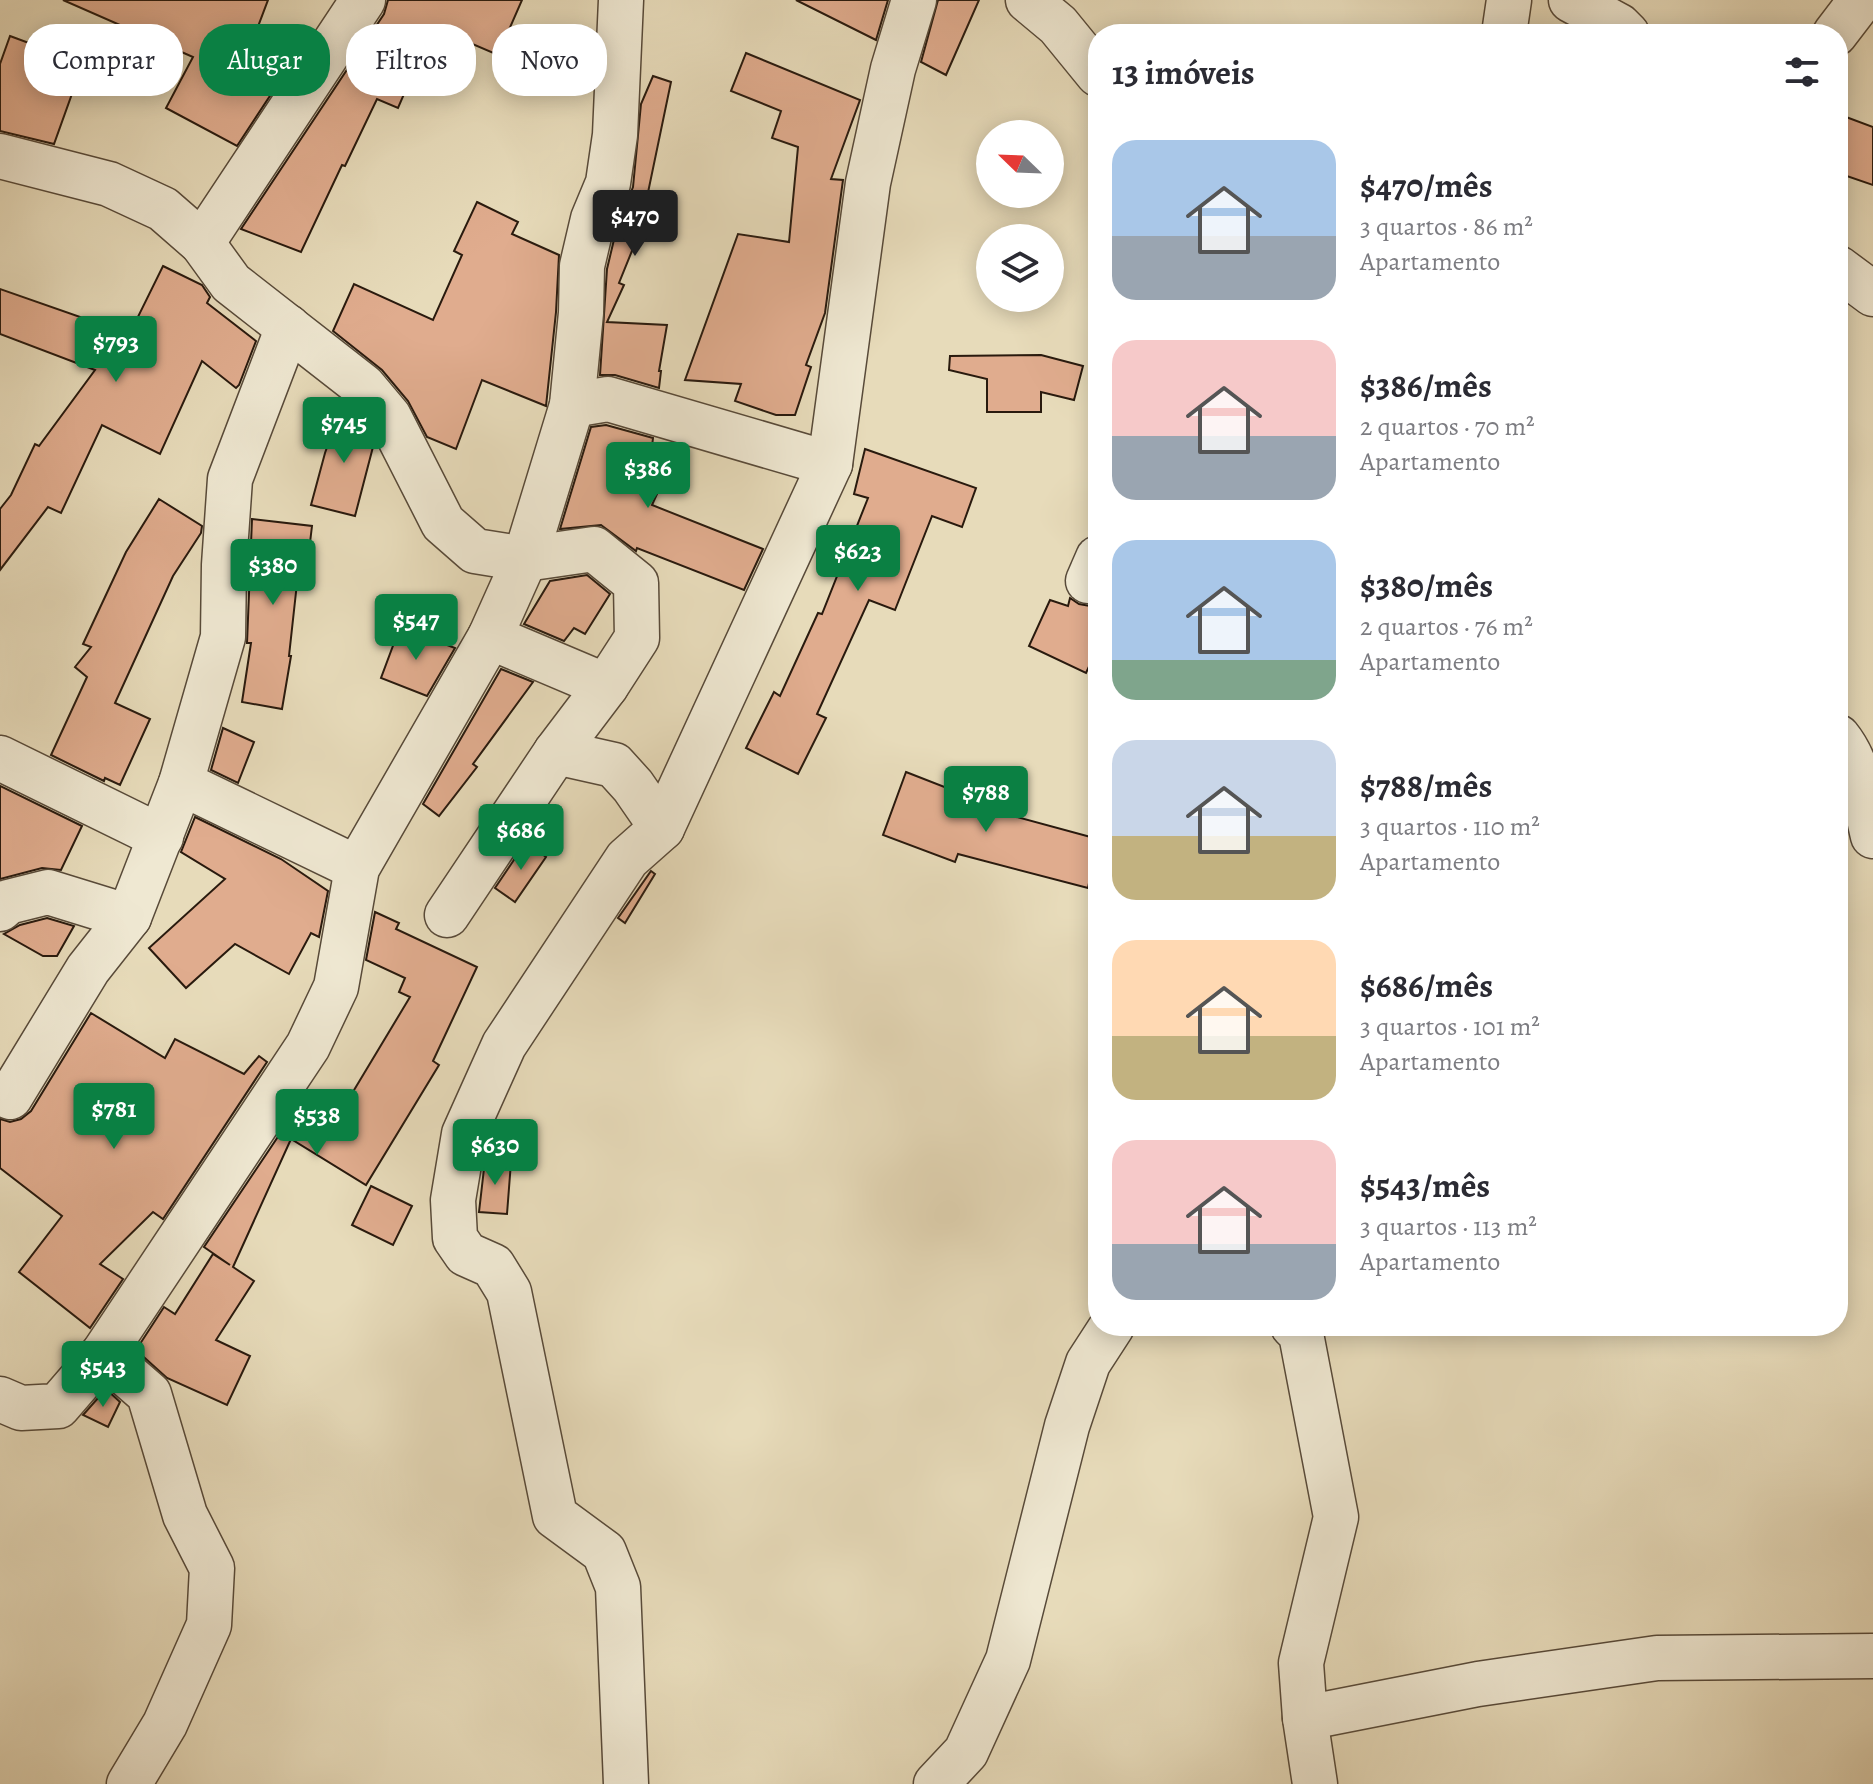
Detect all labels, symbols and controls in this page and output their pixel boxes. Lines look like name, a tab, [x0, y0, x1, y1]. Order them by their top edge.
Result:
chip: Comprar	[24, 24, 183, 96]
chip: Alugar	[199, 24, 330, 96]
chip: Filtros	[346, 24, 476, 96]
chip: Novo	[492, 24, 607, 96]
text: 13 imóveis	[1112, 49, 1255, 96]
icon: filters	[1780, 50, 1824, 94]
north arrow	[976, 120, 1064, 208]
map controls	[976, 120, 1064, 312]
text: $470/mês	[1360, 162, 1493, 209]
icon: home	[1176, 172, 1272, 268]
pin: $470	[588, 190, 682, 258]
text: $470	[611, 198, 659, 233]
text: 3 quartos · 86 m²	[1360, 209, 1533, 244]
button: layers	[976, 224, 1064, 312]
text: Apartamento	[1360, 244, 1500, 279]
pin: $793	[69, 316, 163, 384]
text: $793	[93, 324, 139, 359]
text: $386/mês	[1360, 362, 1492, 409]
icon: home	[1176, 372, 1272, 468]
pin: $745	[297, 397, 391, 465]
text: $745	[321, 405, 367, 440]
text: 2 quartos · 70 m²	[1360, 409, 1535, 444]
pin: $386	[601, 442, 695, 510]
text: Apartamento	[1360, 444, 1500, 479]
text: $386	[624, 450, 672, 485]
pin: $623	[811, 525, 905, 593]
text: $623	[834, 533, 882, 568]
pin: $380	[226, 539, 320, 607]
text: $380	[249, 547, 297, 582]
text: $380/mês	[1360, 562, 1493, 609]
icon: home	[1176, 572, 1272, 668]
pin: $547	[369, 594, 463, 662]
text: $547	[393, 602, 439, 637]
text: 2 quartos · 76 m²	[1360, 609, 1533, 644]
text: Apartamento	[1360, 644, 1500, 679]
text: $788/mês	[1360, 762, 1492, 809]
pin: $788	[939, 766, 1033, 834]
icon: home	[1176, 772, 1272, 868]
text: $788	[962, 774, 1010, 809]
pin: $686	[474, 804, 568, 872]
text: 3 quartos · 110 m²	[1360, 809, 1540, 844]
text: $686	[497, 812, 545, 847]
text: Apartamento	[1360, 844, 1500, 879]
text: $686/mês	[1360, 962, 1493, 1009]
icon: home	[1176, 972, 1272, 1068]
text: 3 quartos · 101 m²	[1360, 1009, 1540, 1044]
text: Apartamento	[1360, 1044, 1500, 1079]
pin: $781	[67, 1083, 161, 1151]
pin: $538	[270, 1089, 364, 1157]
text: $781	[91, 1091, 137, 1126]
text: $538	[294, 1097, 340, 1132]
pin: $630	[448, 1119, 542, 1187]
text: $630	[471, 1127, 519, 1162]
text: $543/mês	[1360, 1162, 1490, 1209]
icon: home	[1176, 1172, 1272, 1268]
text: 3 quartos · 113 m²	[1360, 1209, 1537, 1244]
text: Apartamento	[1360, 1244, 1500, 1279]
pin: $543	[56, 1341, 150, 1409]
text: $543	[80, 1349, 126, 1384]

